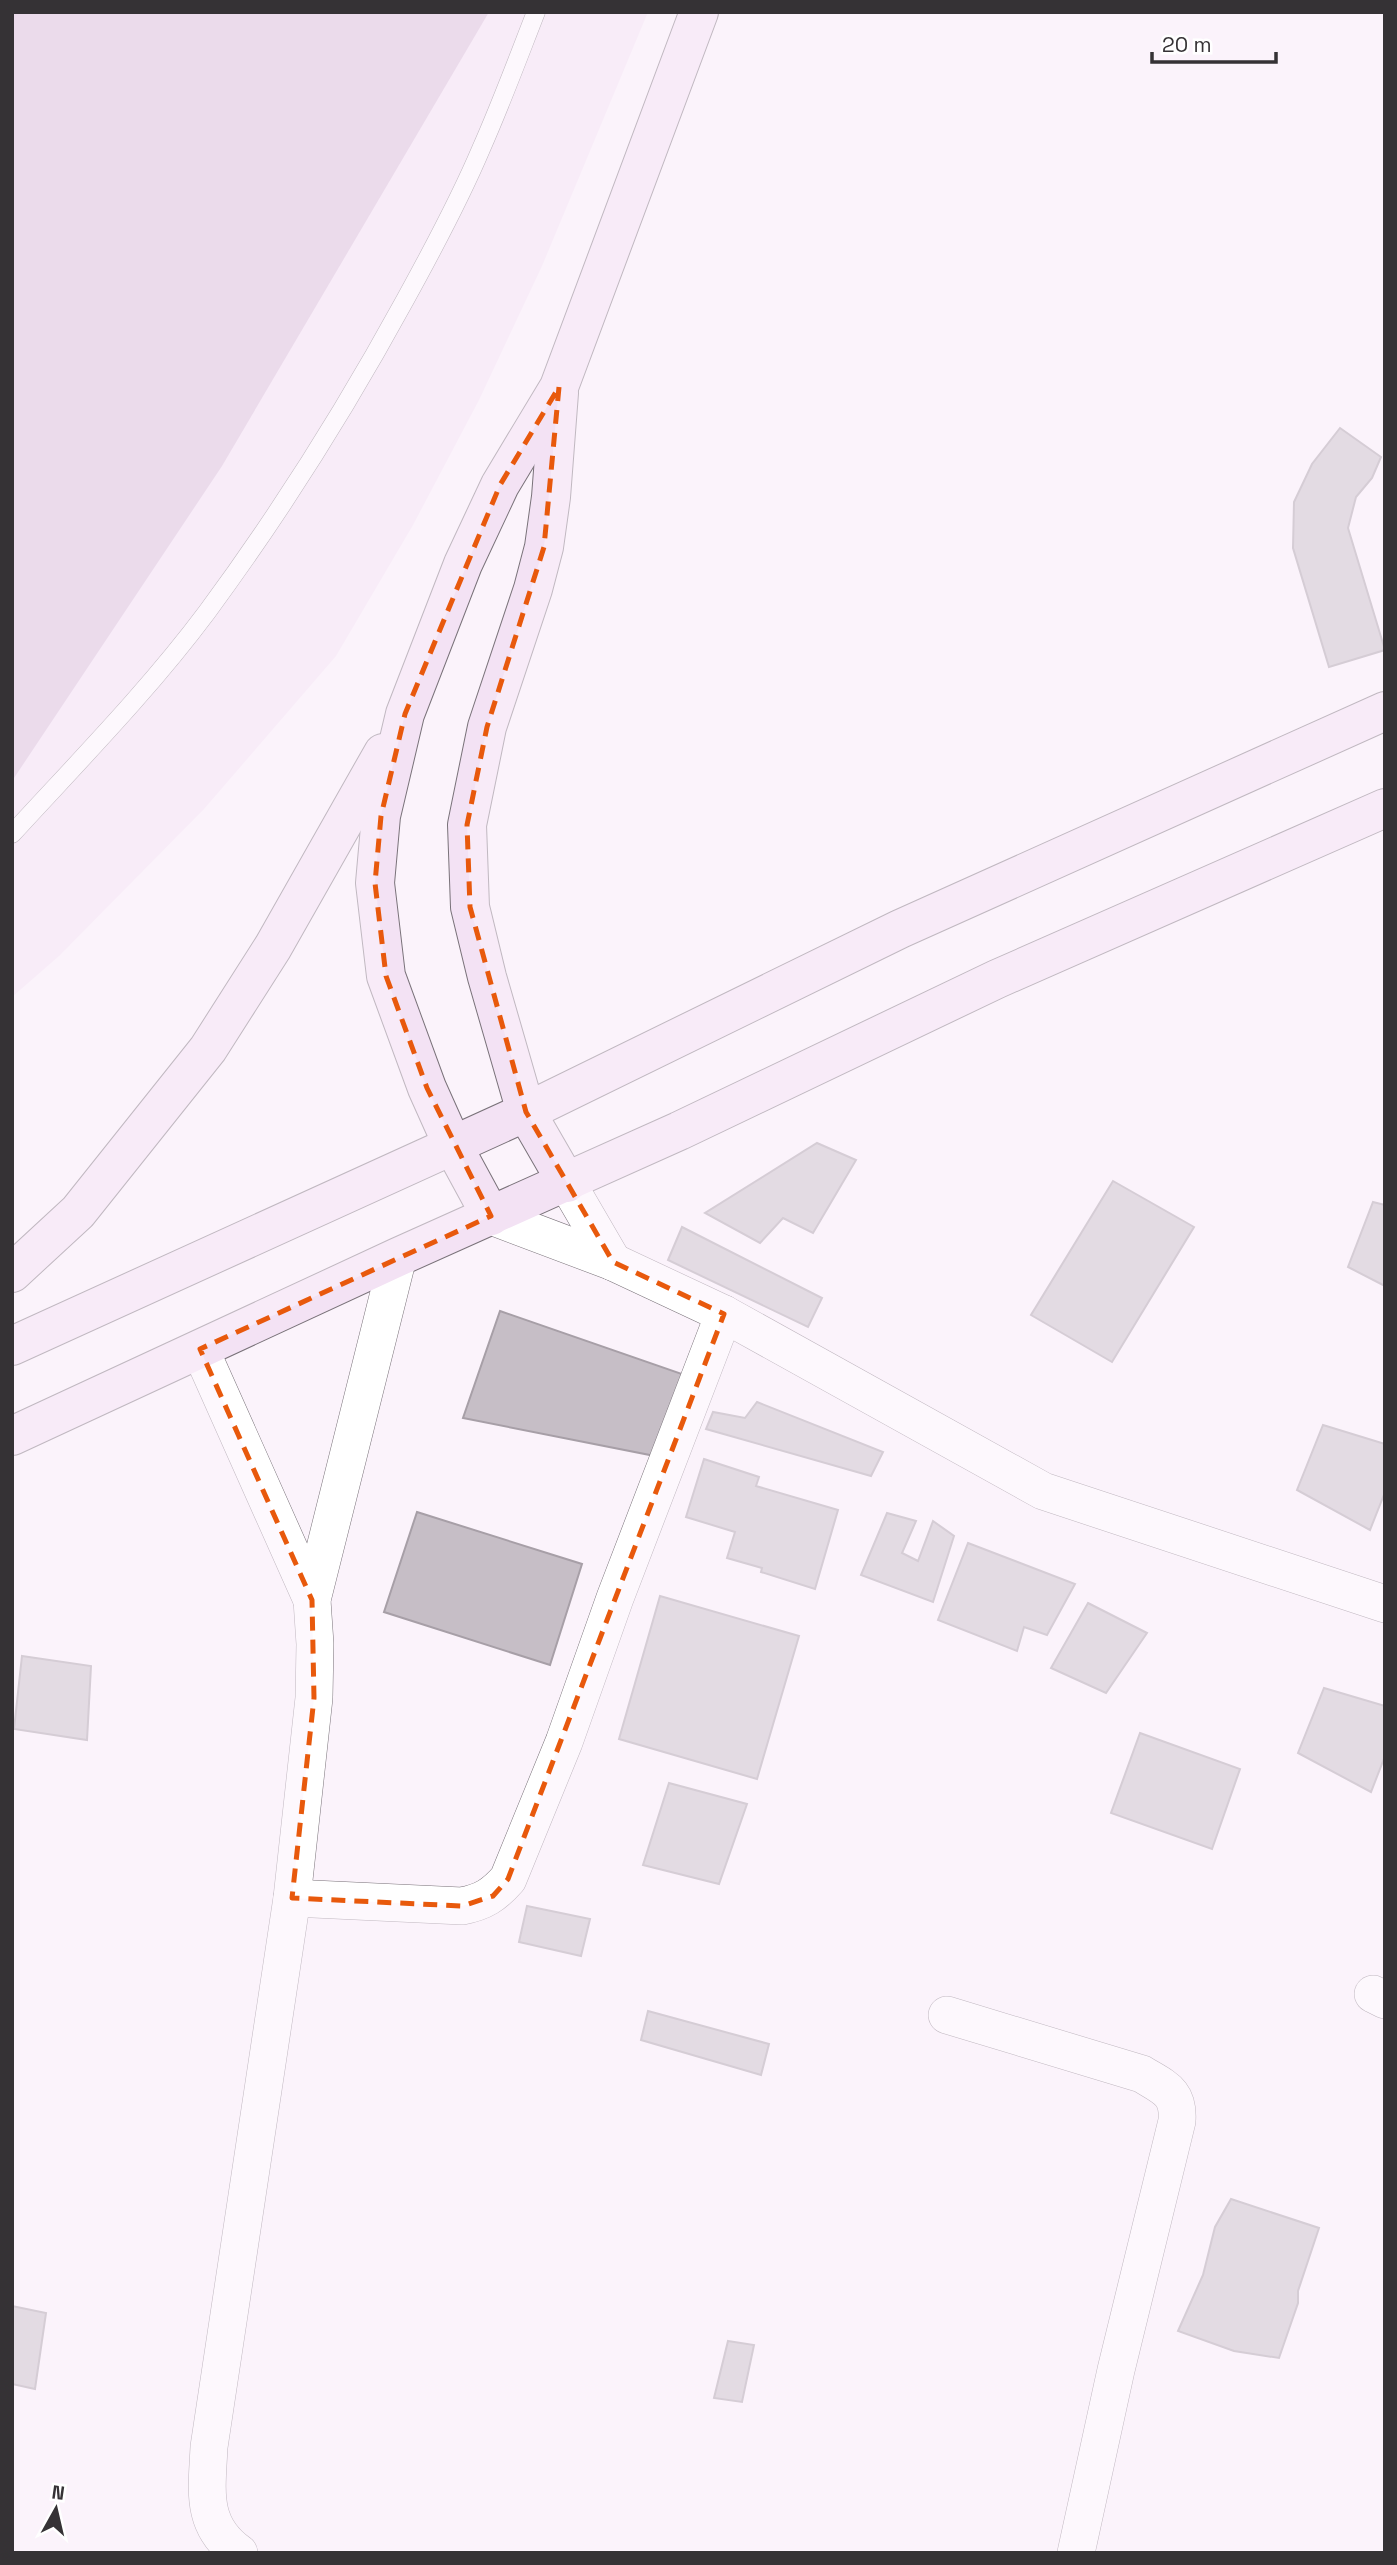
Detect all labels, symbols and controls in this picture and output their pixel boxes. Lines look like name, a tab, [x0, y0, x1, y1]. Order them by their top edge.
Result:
scale bar	[1152, 21, 1276, 65]
text: 20 m	[1162, 31, 1212, 58]
north arrow	[21, 2474, 91, 2544]
text: N	[50, 2479, 66, 2506]

